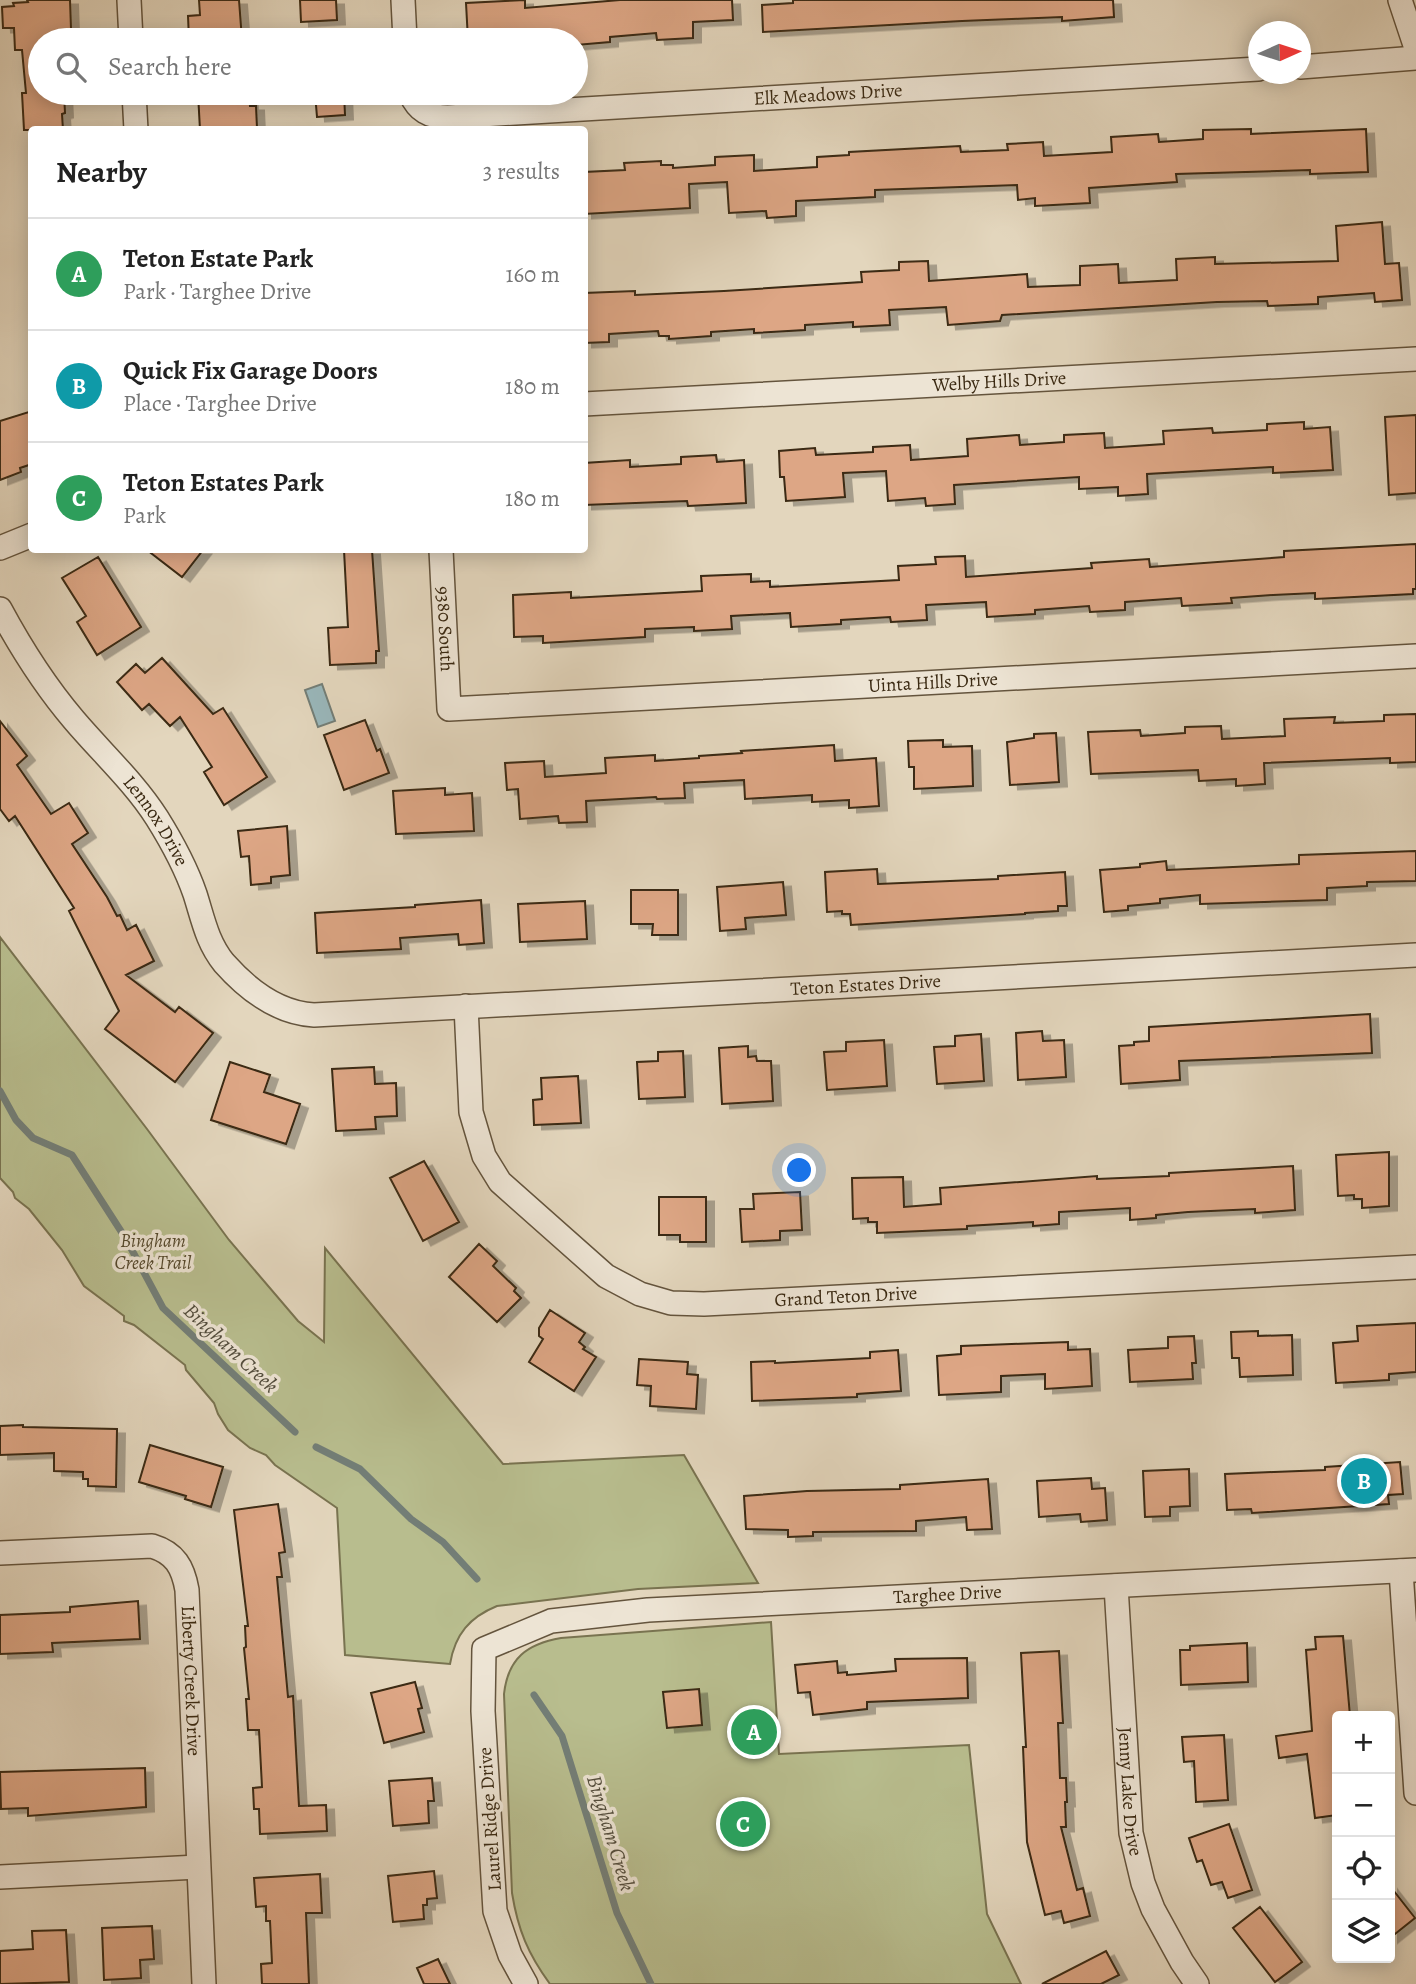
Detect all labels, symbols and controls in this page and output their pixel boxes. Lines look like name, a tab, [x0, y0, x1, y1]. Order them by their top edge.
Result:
north arrow	[1248, 21, 1311, 84]
search box	[28, 28, 588, 105]
icon: search	[52, 48, 90, 86]
text: Search here	[108, 49, 232, 84]
street label: Elk Meadows Drive	[753, 77, 903, 112]
text: Nearby	[56, 152, 147, 192]
text: 3 results	[483, 156, 560, 187]
text: Teton Estate Park	[123, 241, 313, 276]
text: A	[72, 259, 86, 290]
text: 160 m	[506, 259, 560, 290]
text: Park · Targhee Drive	[123, 276, 311, 307]
text: Quick Fix Garage Doors	[123, 353, 378, 388]
street label: Welby Hills Drive	[931, 365, 1067, 398]
text: B	[72, 371, 86, 402]
text: 180 m	[505, 371, 560, 402]
text: Place · Targhee Drive	[123, 388, 317, 419]
text: Teton Estates Park	[123, 465, 324, 500]
text: C	[72, 483, 86, 514]
text: 180 m	[505, 483, 560, 514]
text: Park	[123, 500, 166, 531]
street label: 9380 South	[430, 586, 460, 672]
street label: Uinta Hills Drive	[867, 666, 999, 699]
street label: Lennox Drive	[117, 770, 195, 871]
street label: Teton Estates Drive	[790, 968, 942, 1002]
your location	[782, 1153, 816, 1187]
park label: Bingham Creek Trail	[114, 1228, 192, 1276]
street label: Grand Teton Drive	[774, 1280, 918, 1313]
water label: Bingham Creek	[178, 1297, 284, 1399]
pin: B	[1341, 1455, 1387, 1507]
street label: Targhee Drive	[892, 1579, 1002, 1610]
street label: Liberty Creek Drive	[175, 1605, 207, 1757]
pin: A	[731, 1706, 777, 1758]
map controls	[1332, 1711, 1395, 1963]
button: +	[1332, 1711, 1395, 1774]
street label: Jenny Lake Drive	[1112, 1726, 1149, 1859]
street label: Laurel Ridge Drive	[472, 1746, 508, 1892]
water label: Bingham Creek	[580, 1772, 642, 1894]
button: −	[1332, 1774, 1395, 1837]
pin: C	[720, 1798, 766, 1850]
button: locate	[1332, 1837, 1395, 1900]
button: layers	[1332, 1900, 1395, 1963]

